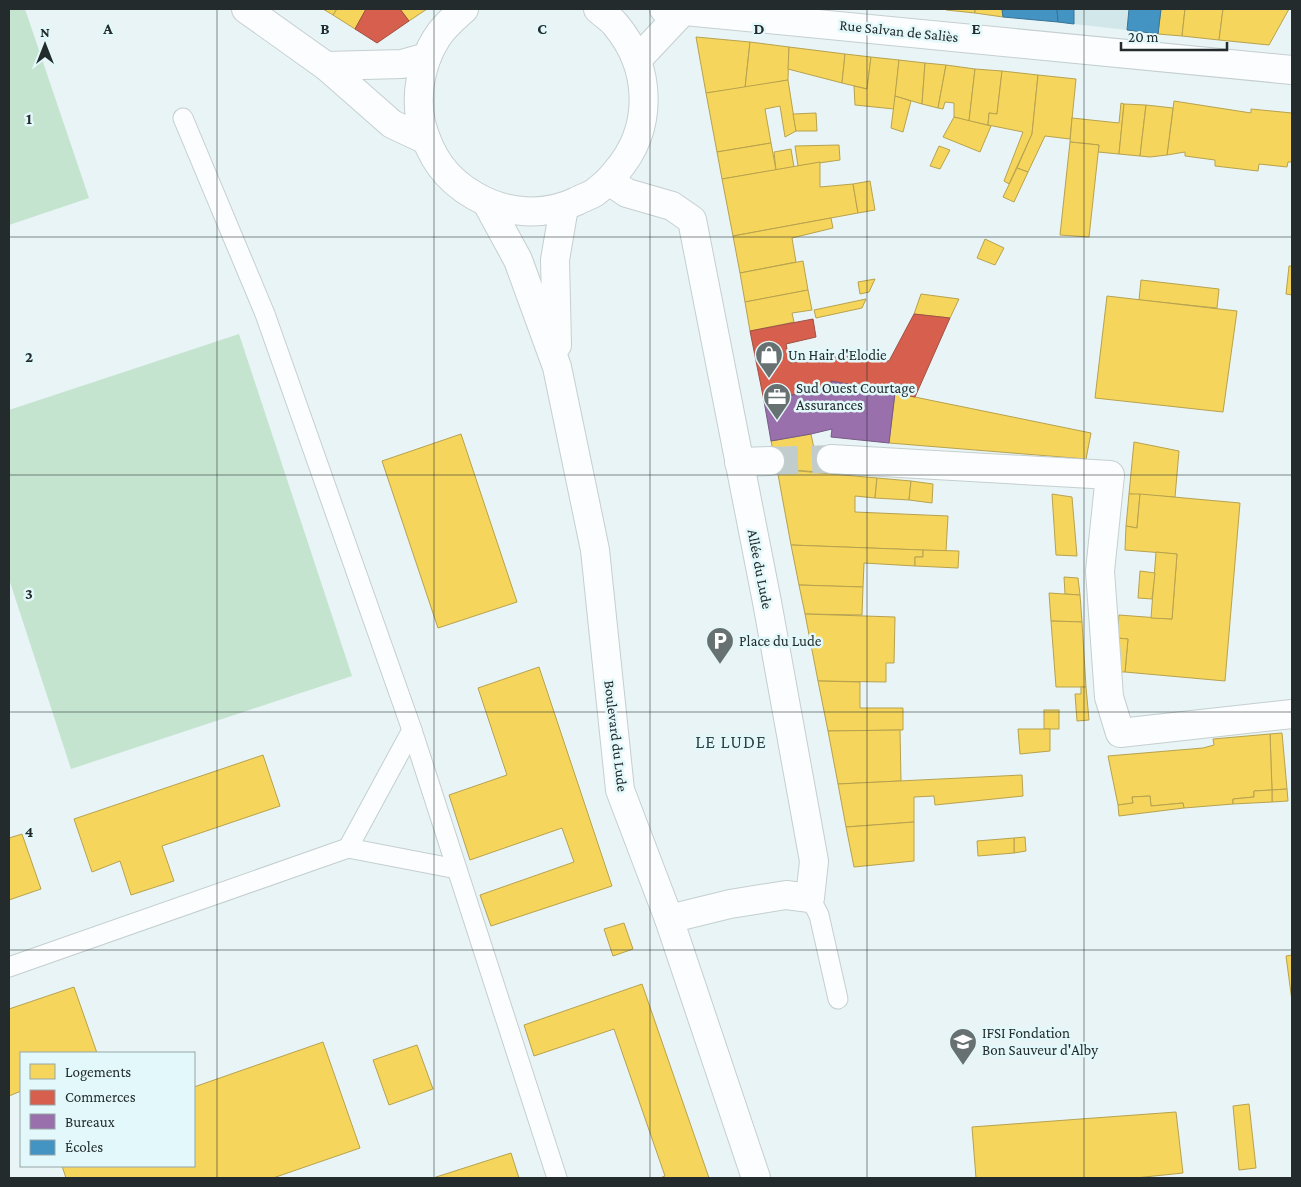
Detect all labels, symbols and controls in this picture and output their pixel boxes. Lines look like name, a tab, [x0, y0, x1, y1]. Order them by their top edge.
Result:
street label: Rue Salvan de Saliès	[839, 17, 959, 45]
north arrow	[20, 20, 70, 70]
text: A	[102, 20, 113, 37]
text: B	[320, 20, 330, 37]
text: C	[537, 20, 547, 37]
text: D	[753, 20, 765, 37]
text: E	[971, 20, 981, 37]
scale bar	[1121, 20, 1227, 52]
text: N	[40, 24, 50, 40]
text: 20 m	[1128, 29, 1159, 45]
text: 1	[26, 110, 32, 127]
shop icon: Un Hair d'Elodie	[754, 340, 784, 379]
place label: Un Hair d'Elodie	[788, 347, 887, 363]
text: 2	[25, 348, 33, 365]
place label: Sud Ouest Courtage Assurances	[796, 380, 915, 413]
office icon: Sud Ouest Courtage Assurances	[762, 382, 792, 421]
street label: Allée du Lude	[744, 528, 776, 611]
text: 3	[25, 585, 33, 602]
parking icon: Place du Lude	[705, 626, 735, 665]
place label: Place du Lude	[739, 633, 822, 649]
street label: Boulevard du Lude	[601, 679, 631, 793]
district label: LE LUDE	[695, 732, 767, 752]
text: 4	[25, 823, 34, 840]
place label: IFSI Fondation Bon Sauveur d'Alby	[982, 1025, 1098, 1059]
school or university icon: IFSI Fondation Bon Sauveur d'Alby	[948, 1027, 978, 1066]
legend	[20, 1052, 195, 1167]
text: Logements	[65, 1064, 131, 1081]
text: Commerces	[65, 1089, 136, 1105]
text: Bureaux	[65, 1114, 115, 1130]
text: Écoles	[65, 1139, 103, 1155]

